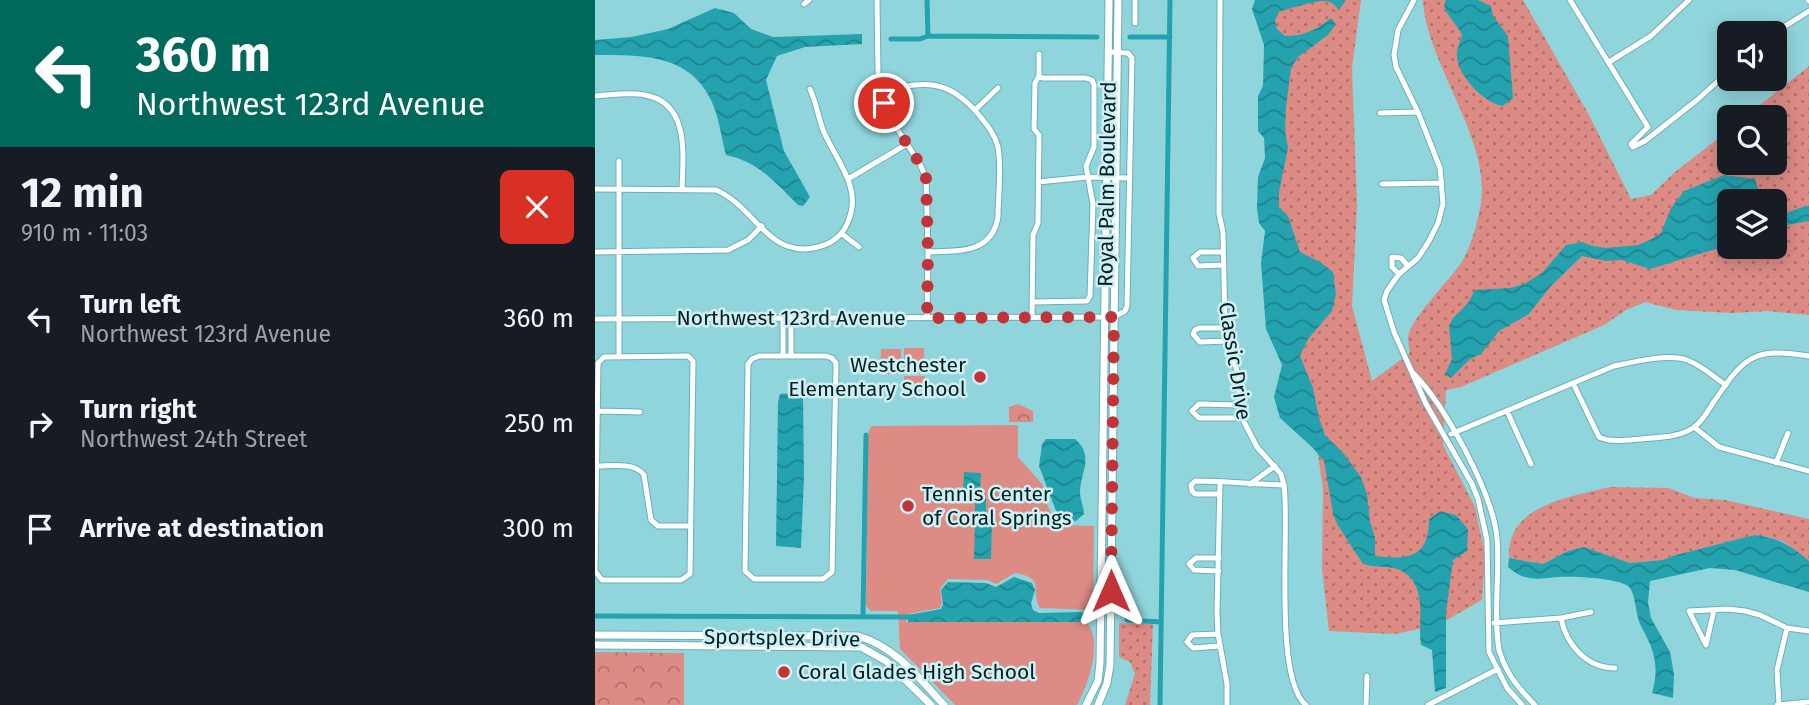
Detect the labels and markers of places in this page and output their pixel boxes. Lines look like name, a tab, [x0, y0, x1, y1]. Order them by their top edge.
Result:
pin	[854, 73, 914, 133]
place label: Westchester Elementary School	[788, 352, 966, 402]
marker: Westchester Elementary School	[972, 369, 988, 385]
place label: Tennis Center of Coral Springs	[922, 481, 1072, 531]
marker: Tennis Center of Coral Springs	[900, 498, 916, 514]
place label: Coral Glades High School	[798, 659, 1035, 685]
marker: Coral Glades High School	[776, 664, 792, 680]

